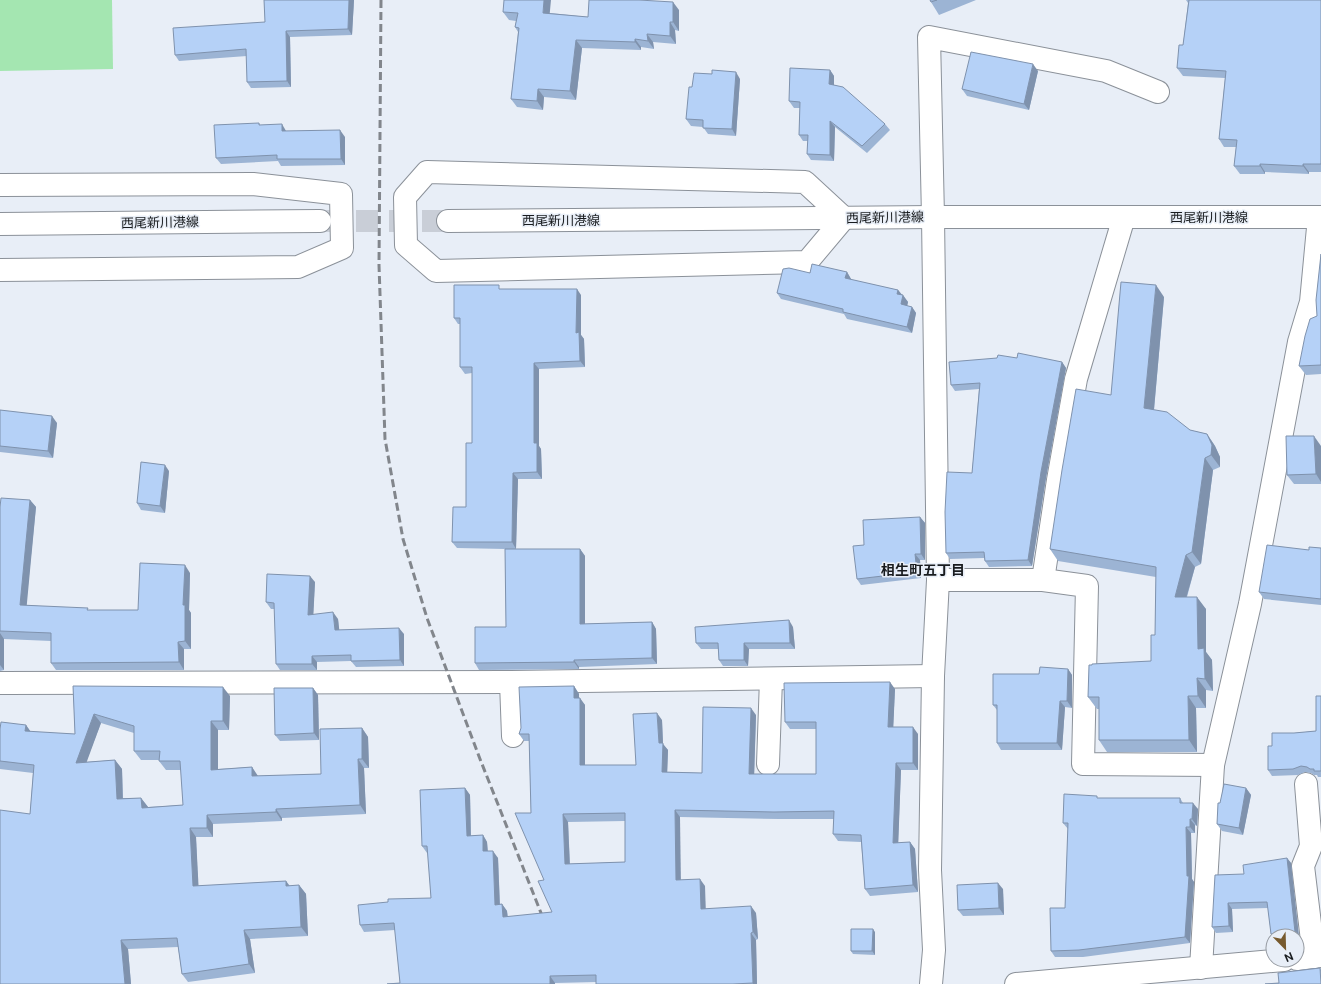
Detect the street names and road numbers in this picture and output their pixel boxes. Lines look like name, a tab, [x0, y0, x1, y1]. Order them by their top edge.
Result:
street label: 西尾新川港線	[846, 209, 924, 226]
street label: 西尾新川港線	[1170, 210, 1248, 225]
street label: 西尾新川港線	[522, 213, 600, 228]
street label: 西尾新川港線	[121, 214, 199, 231]

